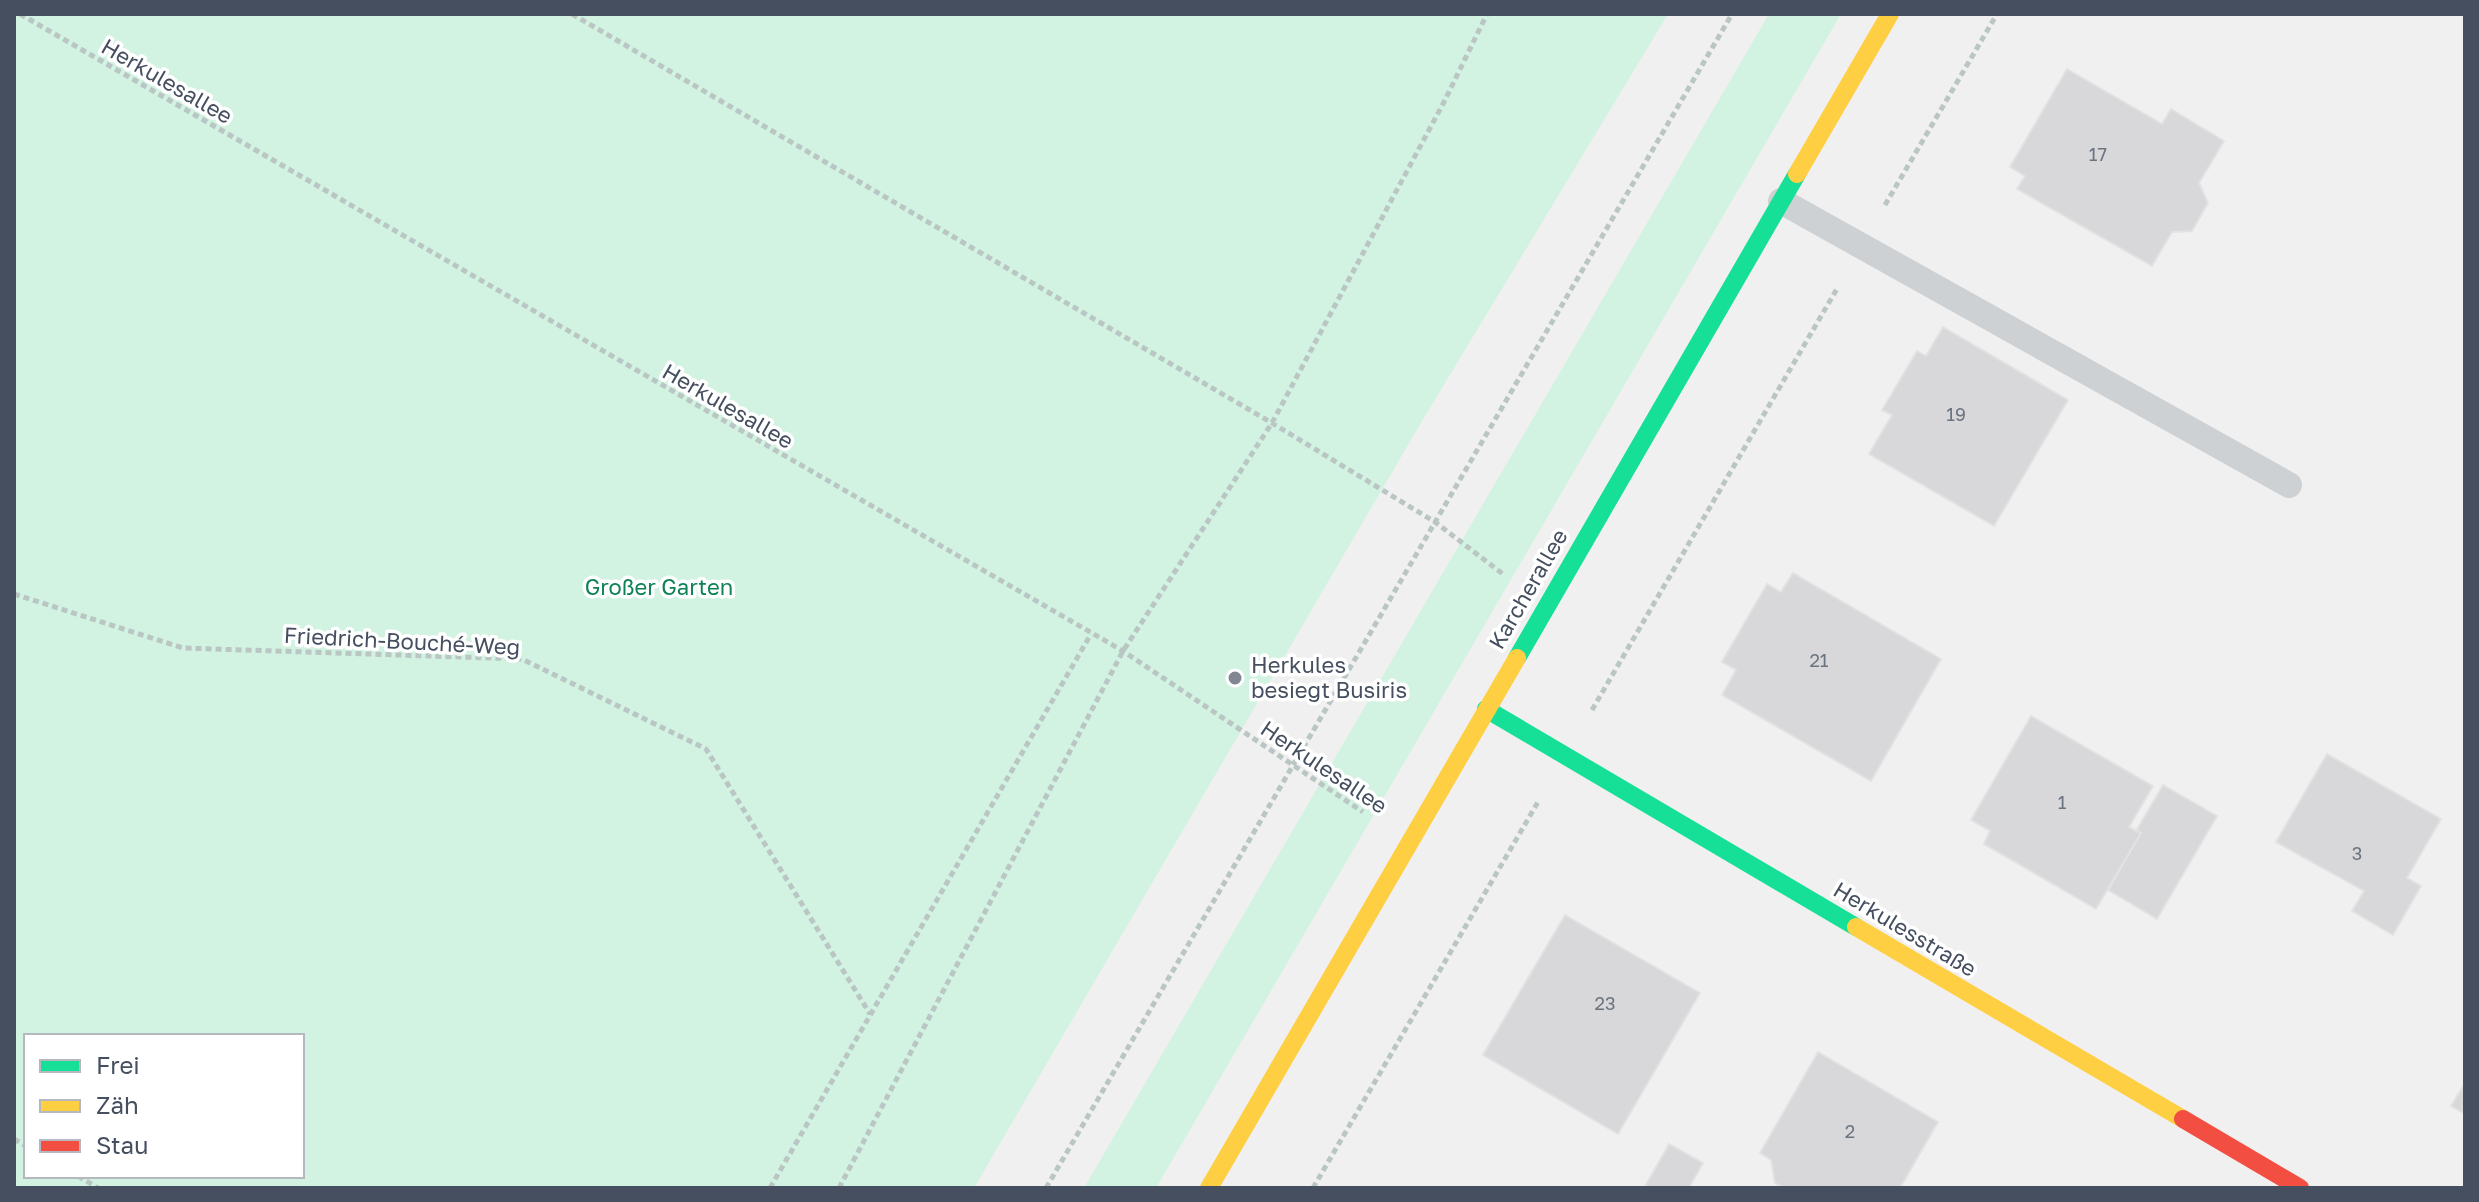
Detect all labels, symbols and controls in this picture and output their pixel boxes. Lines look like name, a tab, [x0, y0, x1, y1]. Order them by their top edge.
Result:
street label: Herkulesallee	[97, 32, 238, 129]
house number: 17	[2089, 143, 2107, 165]
street label: Herkulesallee	[658, 357, 799, 454]
house number: 19	[1946, 403, 1966, 425]
street label: Karcherallee	[1482, 524, 1573, 654]
park label: Großer Garten	[585, 573, 733, 600]
street label: Friedrich-Bouché-Weg	[283, 621, 521, 660]
house number: 21	[1809, 649, 1829, 671]
place label: Herkules besiegt Busiris	[1251, 651, 1407, 703]
marker: Herkules besiegt Busiris	[1226, 669, 1244, 687]
street label: Herkulesallee	[1256, 714, 1393, 819]
house number: 1	[2058, 791, 2067, 813]
house number: 3	[2352, 842, 2362, 864]
street label: Herkulesstraße	[1829, 875, 1982, 982]
house number: 23	[1595, 992, 1615, 1014]
legend	[24, 1034, 304, 1178]
text: Frei	[96, 1050, 140, 1079]
text: Zäh	[96, 1090, 139, 1119]
house number: 2	[1845, 1120, 1855, 1142]
text: Stau	[96, 1130, 149, 1159]

